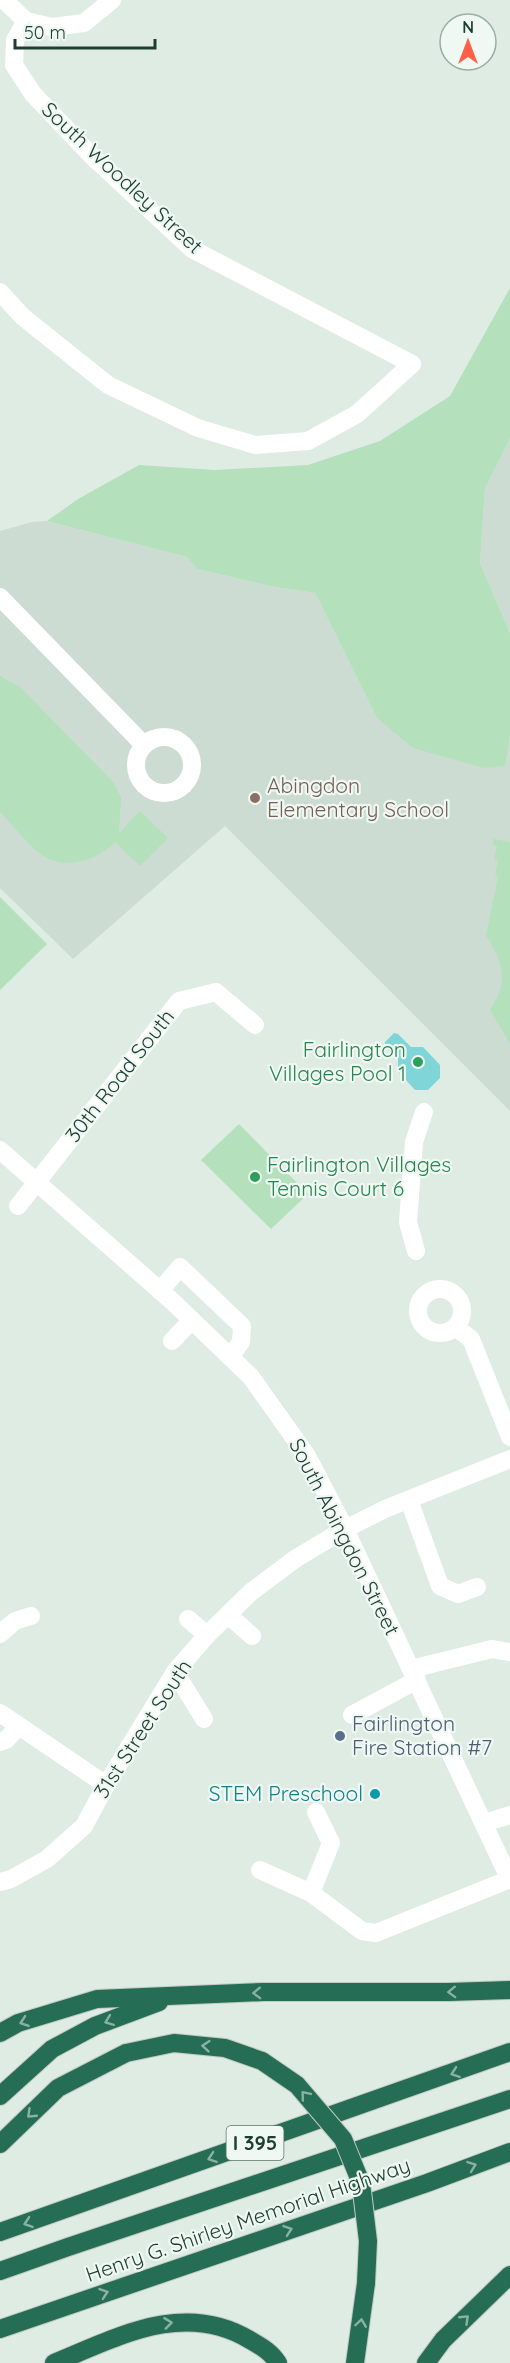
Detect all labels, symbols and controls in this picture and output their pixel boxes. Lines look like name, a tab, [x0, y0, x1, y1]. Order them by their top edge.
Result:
scale bar	[15, 12, 154, 50]
north arrow	[438, 12, 498, 72]
text: N	[462, 17, 474, 37]
text: 50 m	[24, 21, 66, 44]
street label: South Woodley Street	[37, 96, 209, 259]
place label: Abingdon Elementary School	[267, 772, 449, 822]
marker: Abingdon Elementary School	[248, 791, 262, 805]
street label: 30th Road South	[59, 1004, 179, 1147]
place label: Fairlington Villages Pool 1	[269, 1036, 406, 1086]
marker: Fairlington Villages Pool 1	[411, 1055, 425, 1069]
place label: Fairlington Villages Tennis Court 6	[267, 1151, 451, 1201]
marker: Fairlington Villages Tennis Court 6	[248, 1170, 262, 1184]
street label: South Abingdon Street	[284, 1434, 406, 1639]
street label: 31st Street South	[88, 1654, 197, 1803]
place label: Fairlington Fire Station #7	[352, 1710, 492, 1760]
marker: Fairlington Fire Station #7	[333, 1729, 347, 1743]
place label: STEM Preschool	[209, 1780, 363, 1806]
marker: STEM Preschool	[368, 1787, 382, 1801]
one-way arrow	[252, 1986, 261, 1999]
one-way arrow	[447, 1986, 456, 1998]
one-way arrow	[19, 2014, 30, 2027]
one-way arrow	[104, 2014, 115, 2026]
one-way arrow	[201, 2040, 210, 2053]
one-way arrow	[450, 2065, 461, 2078]
one-way arrow	[302, 2091, 313, 2102]
one-way arrow	[27, 2107, 38, 2118]
road number: I 395	[226, 2126, 284, 2160]
street label: Henry G. Shirley Memorial Highway	[82, 2151, 413, 2287]
one-way arrow	[207, 2151, 218, 2164]
one-way arrow	[466, 2160, 477, 2173]
one-way arrow	[23, 2215, 34, 2228]
one-way arrow	[282, 2224, 293, 2237]
one-way arrow	[98, 2288, 109, 2300]
one-way arrow	[457, 2316, 468, 2327]
one-way arrow	[164, 2318, 173, 2330]
one-way arrow	[354, 2318, 366, 2328]

